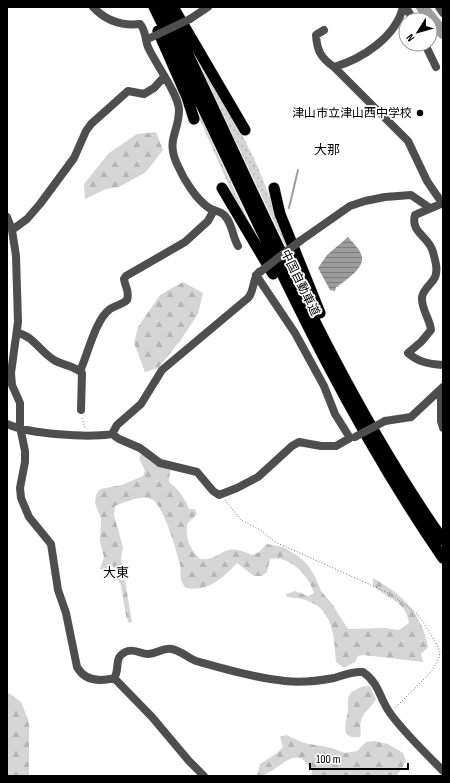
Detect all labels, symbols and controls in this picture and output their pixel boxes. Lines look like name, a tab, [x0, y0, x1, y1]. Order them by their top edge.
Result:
north arrow	[398, 12, 438, 52]
text: N	[403, 31, 417, 44]
place label: 津山市立津山西中学校	[292, 106, 412, 121]
marker: 津山市立津山西中学校	[415, 108, 425, 118]
district label: 大那	[314, 142, 340, 158]
street label: 中国自動車道	[277, 247, 323, 319]
district label: 大東	[103, 565, 129, 581]
scale bar	[310, 745, 408, 771]
text: 100 m	[316, 752, 341, 767]

